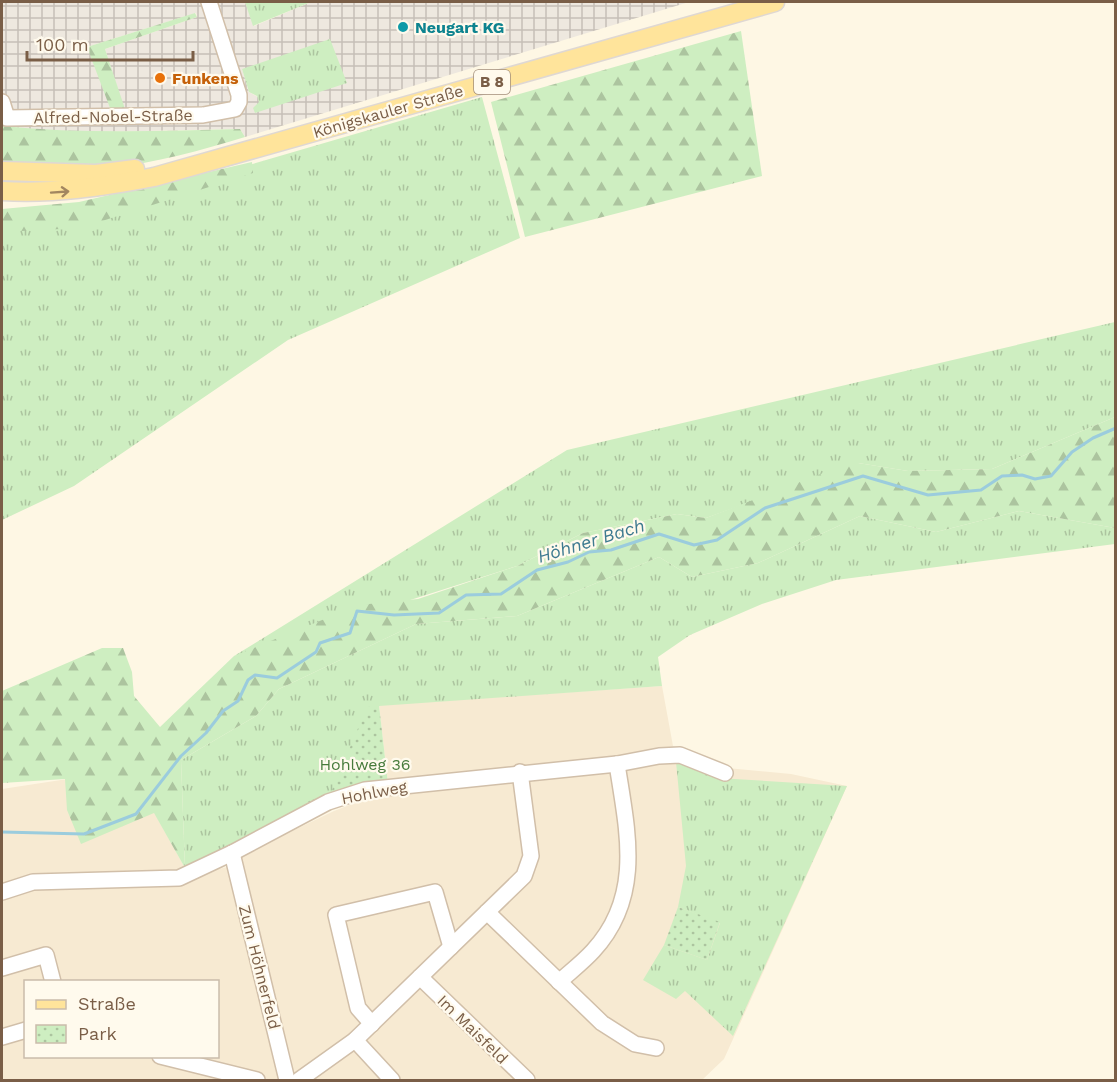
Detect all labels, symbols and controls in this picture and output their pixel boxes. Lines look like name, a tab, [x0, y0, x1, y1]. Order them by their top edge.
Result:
place label: Neugart KG	[415, 18, 504, 37]
marker: Neugart KG	[396, 20, 410, 34]
scale bar	[27, 24, 194, 62]
text: 100 m	[36, 34, 89, 55]
place label: Funkens	[172, 69, 239, 88]
road number: B 8	[474, 70, 510, 94]
marker: Funkens	[153, 71, 167, 85]
street label: Königskauler Straße	[311, 81, 466, 142]
street label: Alfred-Nobel-Straße	[33, 106, 193, 127]
one-way arrow	[49, 186, 69, 197]
water label: Höhner Bach	[535, 514, 647, 567]
park label: Hohlweg 36	[319, 755, 411, 774]
street label: Hohlweg	[340, 777, 409, 808]
street label: Zum Höhnerfeld	[235, 903, 284, 1031]
legend	[24, 980, 219, 1058]
street label: Im Maisfeld	[433, 991, 512, 1068]
text: Straße	[78, 993, 136, 1014]
text: Park	[78, 1023, 117, 1044]

